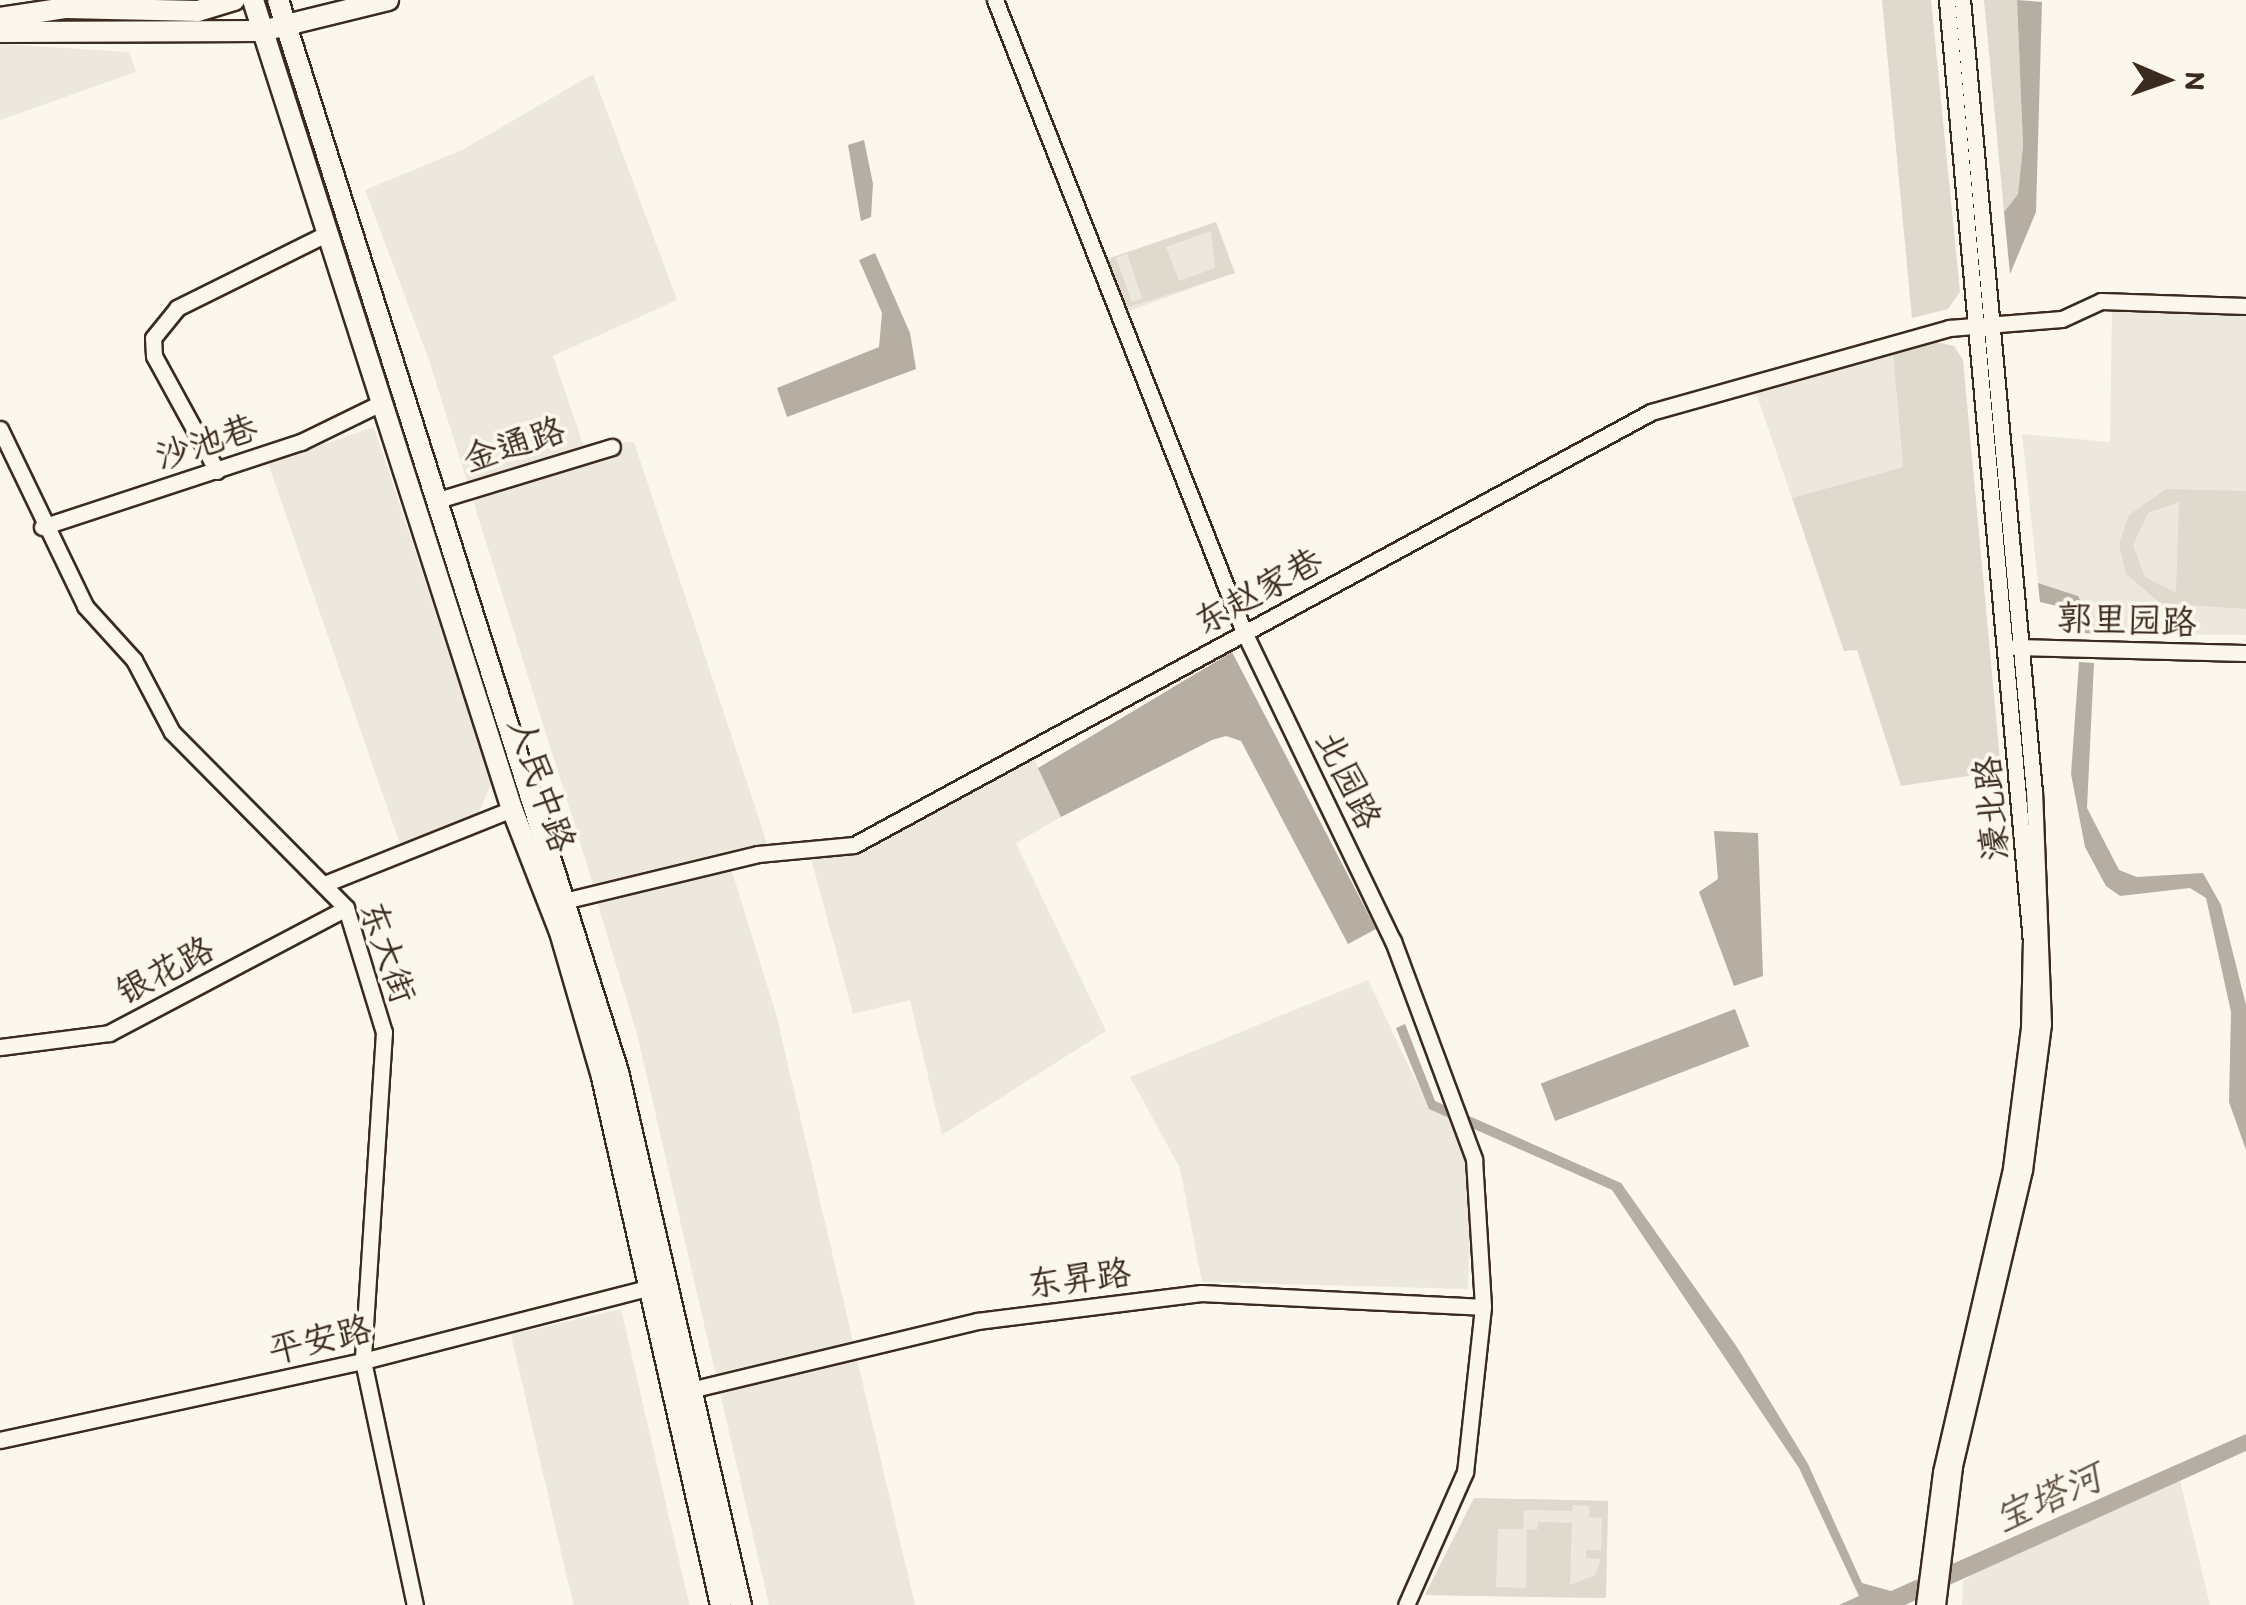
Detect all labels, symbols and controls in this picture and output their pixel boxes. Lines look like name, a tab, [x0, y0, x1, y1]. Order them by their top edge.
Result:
north arrow	[2116, 30, 2216, 130]
text: N	[2179, 71, 2213, 91]
street label: 沙池巷	[150, 406, 262, 478]
street label: 金通路	[458, 408, 570, 480]
street label: 东赵家巷	[1187, 539, 1329, 643]
street label: 郭里园路	[2056, 597, 2198, 643]
street label: 人民中路	[499, 712, 585, 858]
street label: 北园路	[1307, 724, 1391, 836]
street label: 濠北路	[1966, 754, 2016, 862]
street label: 东大街	[351, 896, 425, 1008]
street label: 银花路	[109, 927, 221, 1013]
street label: 东昇路	[1024, 1251, 1134, 1305]
street label: 平安路	[264, 1307, 376, 1371]
water label: 宝塔河	[1987, 1454, 2109, 1542]

